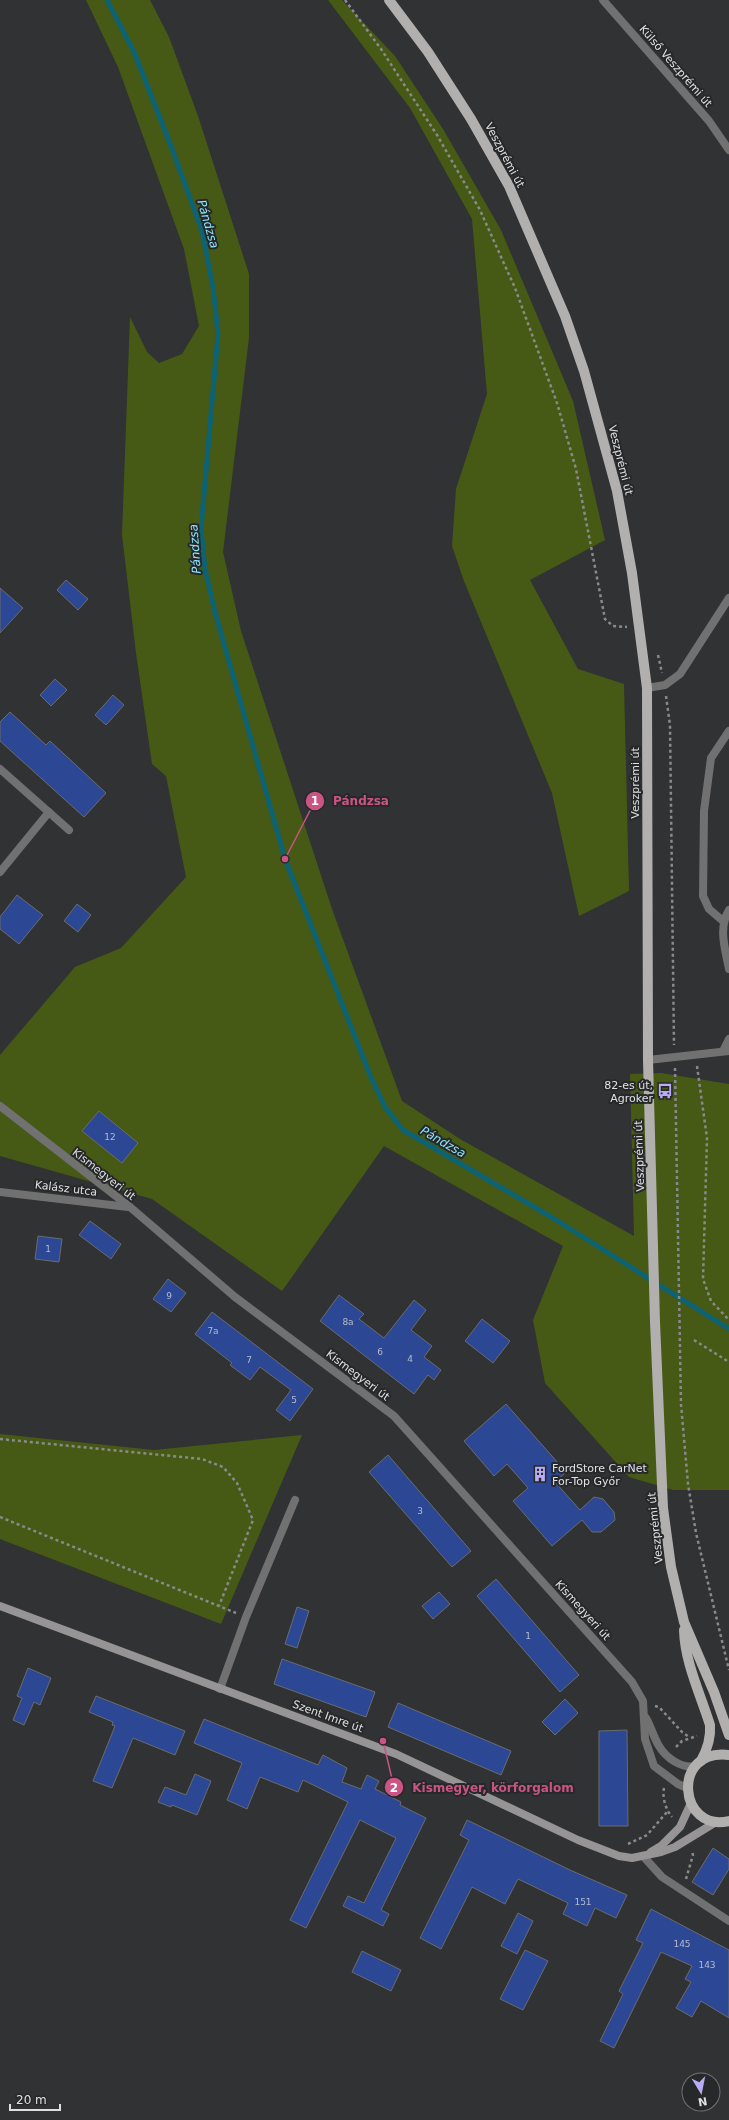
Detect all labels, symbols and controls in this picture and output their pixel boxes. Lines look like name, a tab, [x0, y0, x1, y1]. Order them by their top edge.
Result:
street label: Külső Veszprémi út	[637, 23, 715, 110]
street label: Veszprémi út	[482, 121, 527, 190]
water label: Pándzsa	[194, 198, 222, 250]
street label: Veszprémi út	[606, 424, 636, 497]
water label: Pándzsa	[186, 524, 204, 574]
street label: Veszprémi út	[629, 747, 642, 819]
callout: Pándzsa	[305, 789, 396, 813]
text: 1	[311, 794, 319, 808]
text: Pándzsa	[333, 794, 389, 808]
place label: 82-es út, Agroker	[604, 1079, 653, 1105]
bus stop icon: 82-es út, Agroker	[656, 1082, 674, 1100]
street label: Veszprémi út	[632, 1119, 647, 1192]
water label: Pándzsa	[418, 1124, 468, 1160]
house number: 12	[104, 1132, 116, 1142]
street label: Kismegyeri út	[70, 1146, 138, 1203]
street label: Kalász utca	[34, 1178, 98, 1199]
house number: 1	[45, 1244, 51, 1254]
house number: 9	[166, 1291, 172, 1301]
house number: 8a	[342, 1317, 354, 1327]
house number: 7a	[207, 1326, 219, 1336]
street label: Kismegyeri út	[323, 1347, 393, 1404]
house number: 6	[377, 1347, 383, 1357]
house number: 4	[407, 1354, 413, 1364]
house number: 7	[246, 1355, 252, 1365]
house number: 5	[291, 1395, 297, 1405]
place label: FordStore CarNet For-Top Győr	[552, 1462, 647, 1488]
building icon: FordStore CarNet For-Top Győr	[531, 1465, 549, 1483]
street label: Veszprémi út	[645, 1491, 666, 1564]
house number: 3	[417, 1506, 423, 1516]
street label: Kismegyeri út	[552, 1578, 613, 1643]
house number: 1	[525, 1631, 531, 1641]
street label: Szent Imre út	[291, 1698, 366, 1735]
callout: Kismegyer, körforgalom	[384, 1775, 582, 1799]
text: 2	[390, 1781, 398, 1795]
text: Kismegyer, körforgalom	[412, 1781, 574, 1795]
house number: 151	[574, 1897, 592, 1907]
house number: 145	[673, 1939, 691, 1949]
house number: 143	[698, 1960, 716, 1970]
north arrow	[681, 2072, 721, 2112]
scale bar	[10, 2086, 60, 2112]
text: 20 m	[16, 2093, 47, 2107]
text: N	[697, 2094, 708, 2109]

